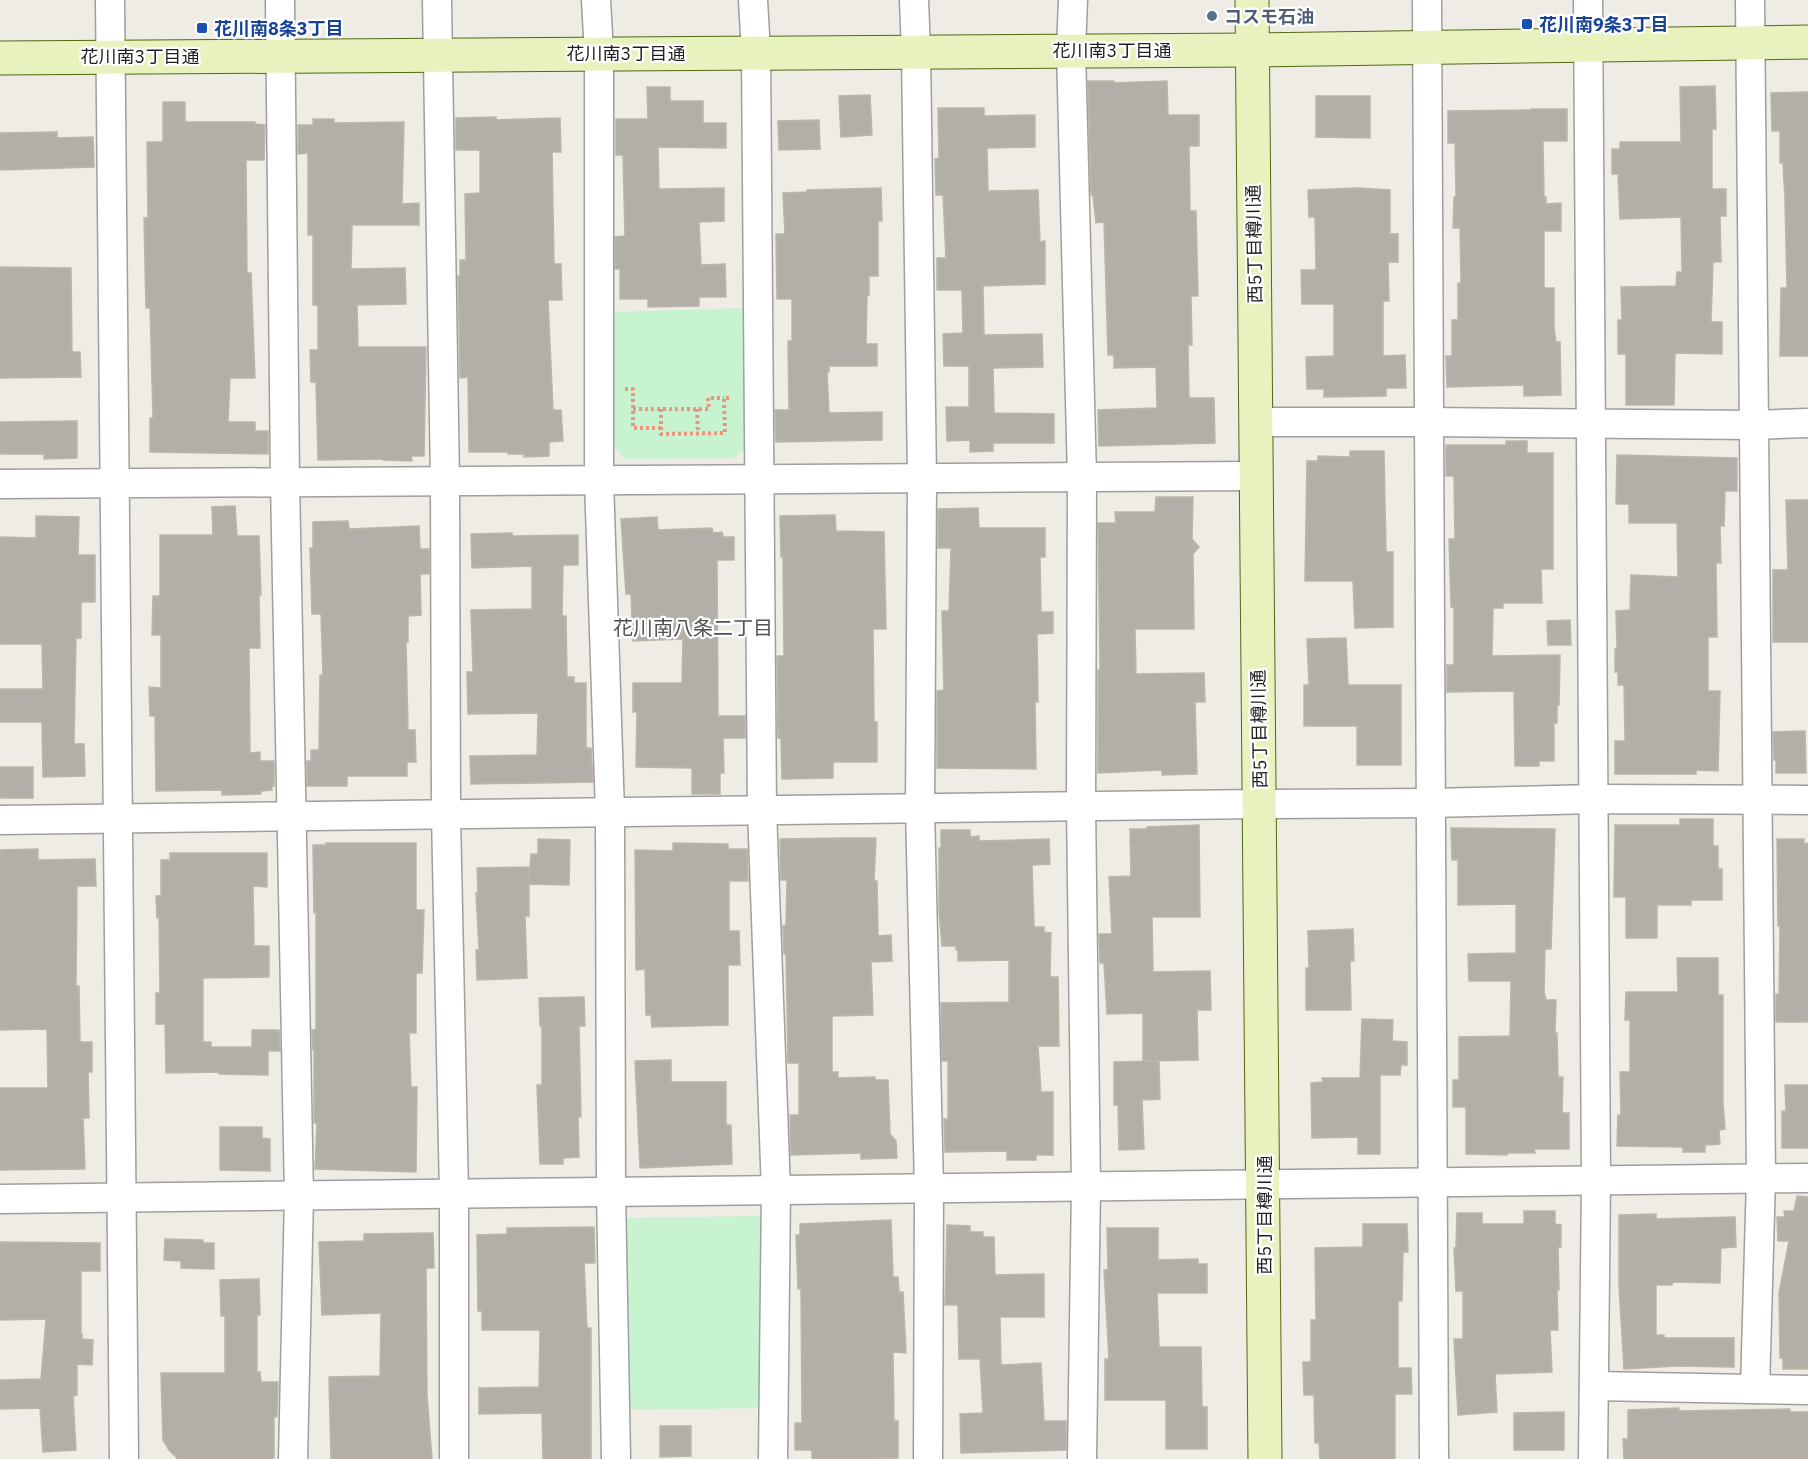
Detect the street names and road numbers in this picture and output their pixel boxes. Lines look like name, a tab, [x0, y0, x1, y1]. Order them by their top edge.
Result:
street label: 花川南3丁目通	[1053, 39, 1171, 62]
street label: 花川南3丁目通	[567, 42, 685, 65]
street label: 花川南3丁目通	[81, 45, 199, 68]
street label: 西5丁目樽川通	[1241, 184, 1267, 304]
street label: 西5丁目樽川通	[1246, 669, 1272, 789]
street label: 西5丁目樽川通	[1253, 1156, 1276, 1274]

